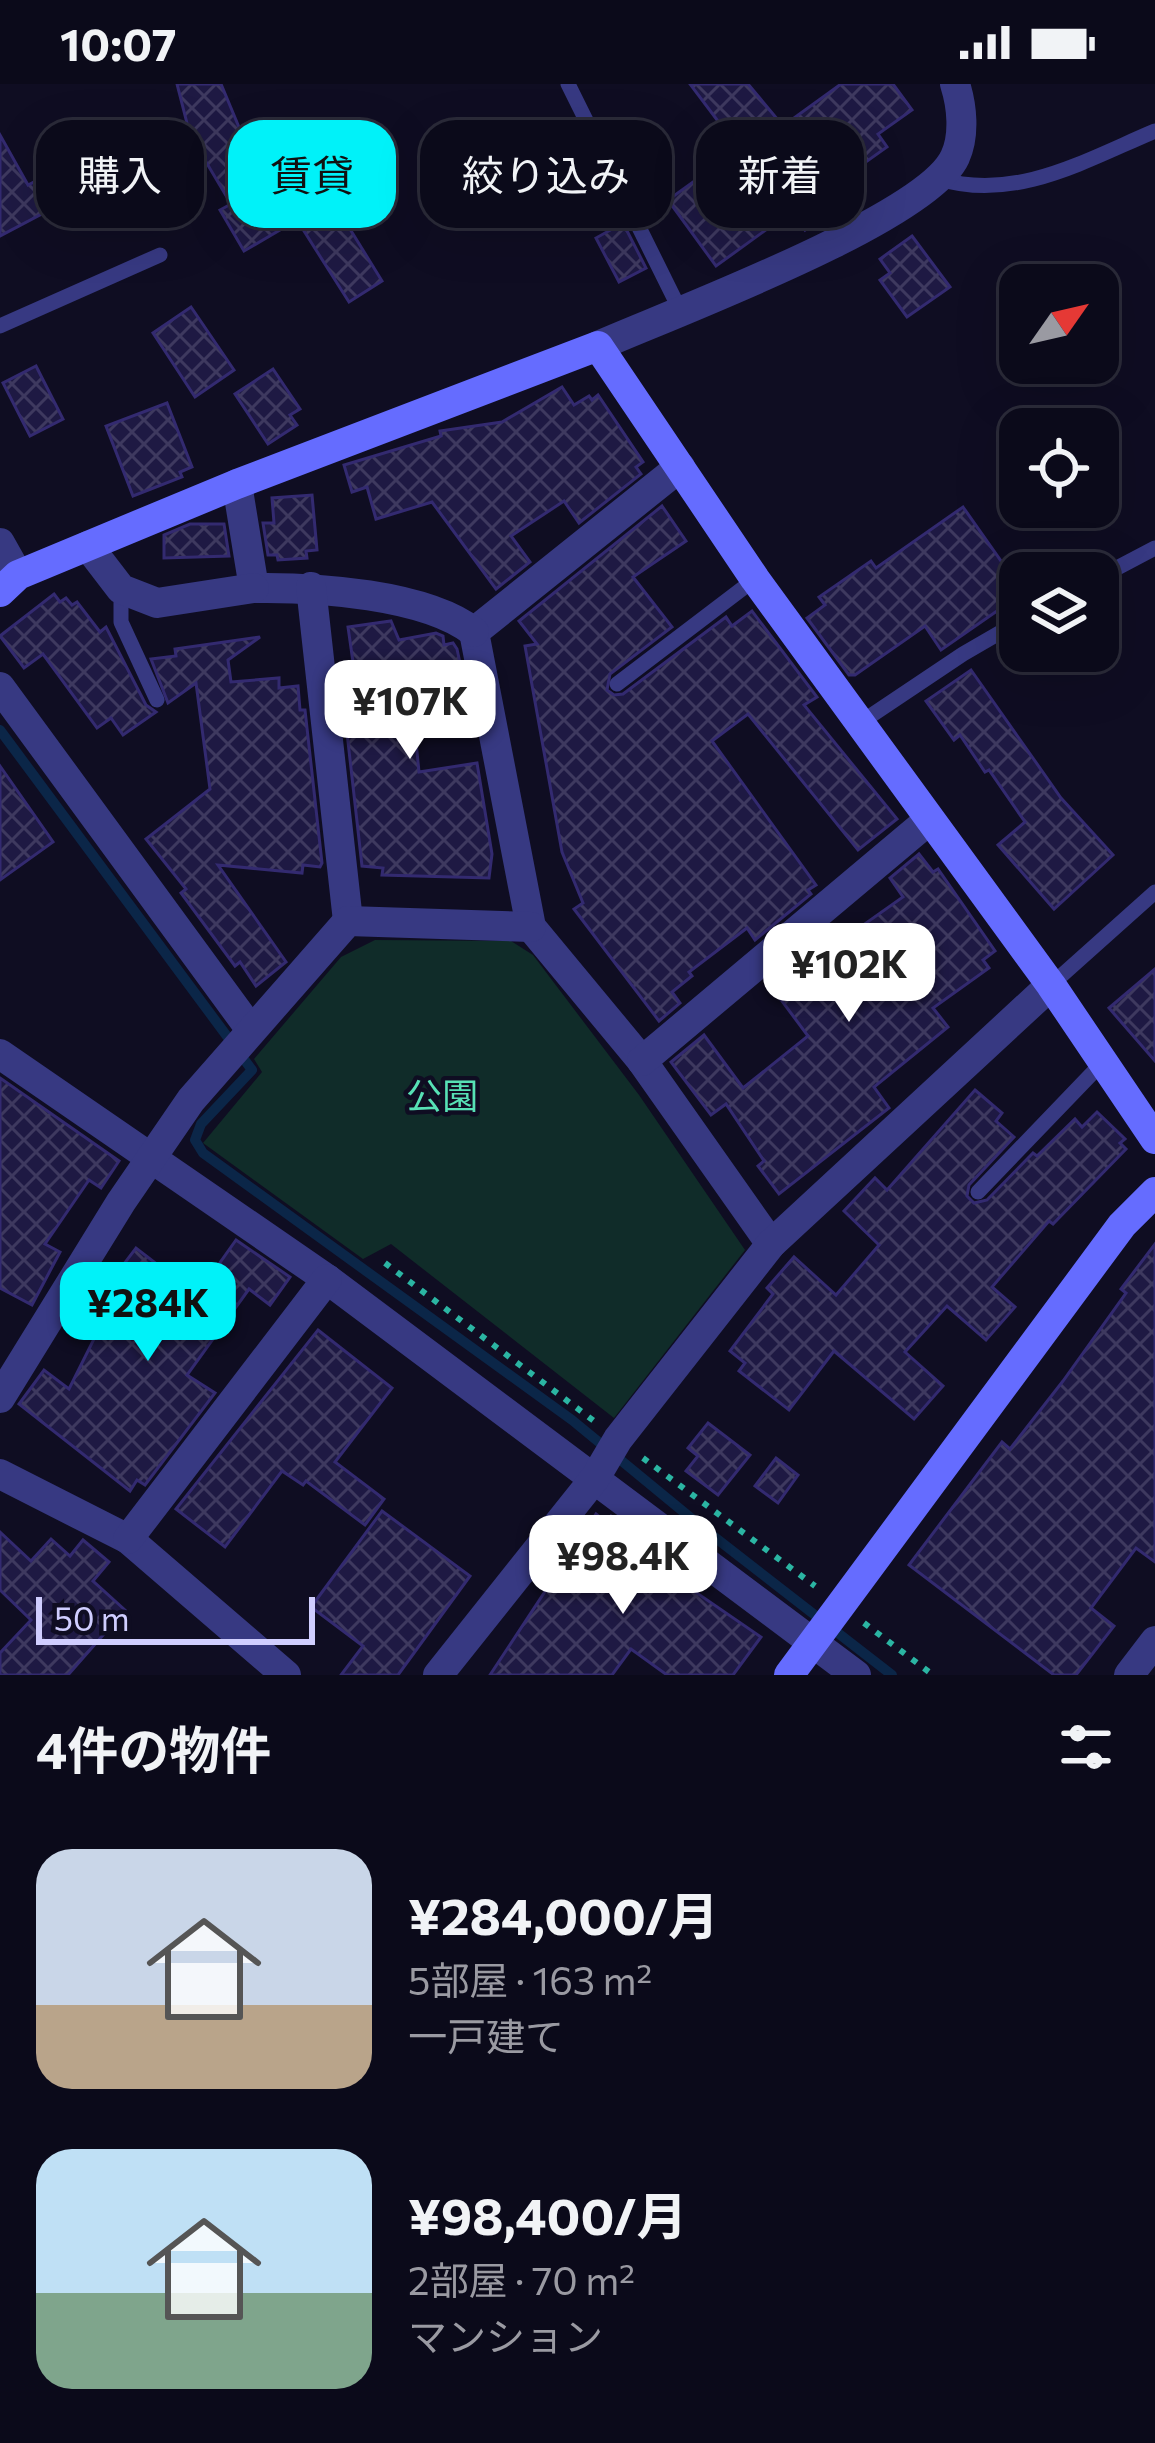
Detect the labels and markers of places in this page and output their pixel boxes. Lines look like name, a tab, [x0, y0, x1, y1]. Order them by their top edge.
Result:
pin: ¥107K	[326, 660, 494, 762]
pin: ¥102K	[765, 923, 933, 1025]
pin: ¥284K	[64, 1262, 232, 1364]
pin: ¥98.4K	[525, 1515, 721, 1617]

